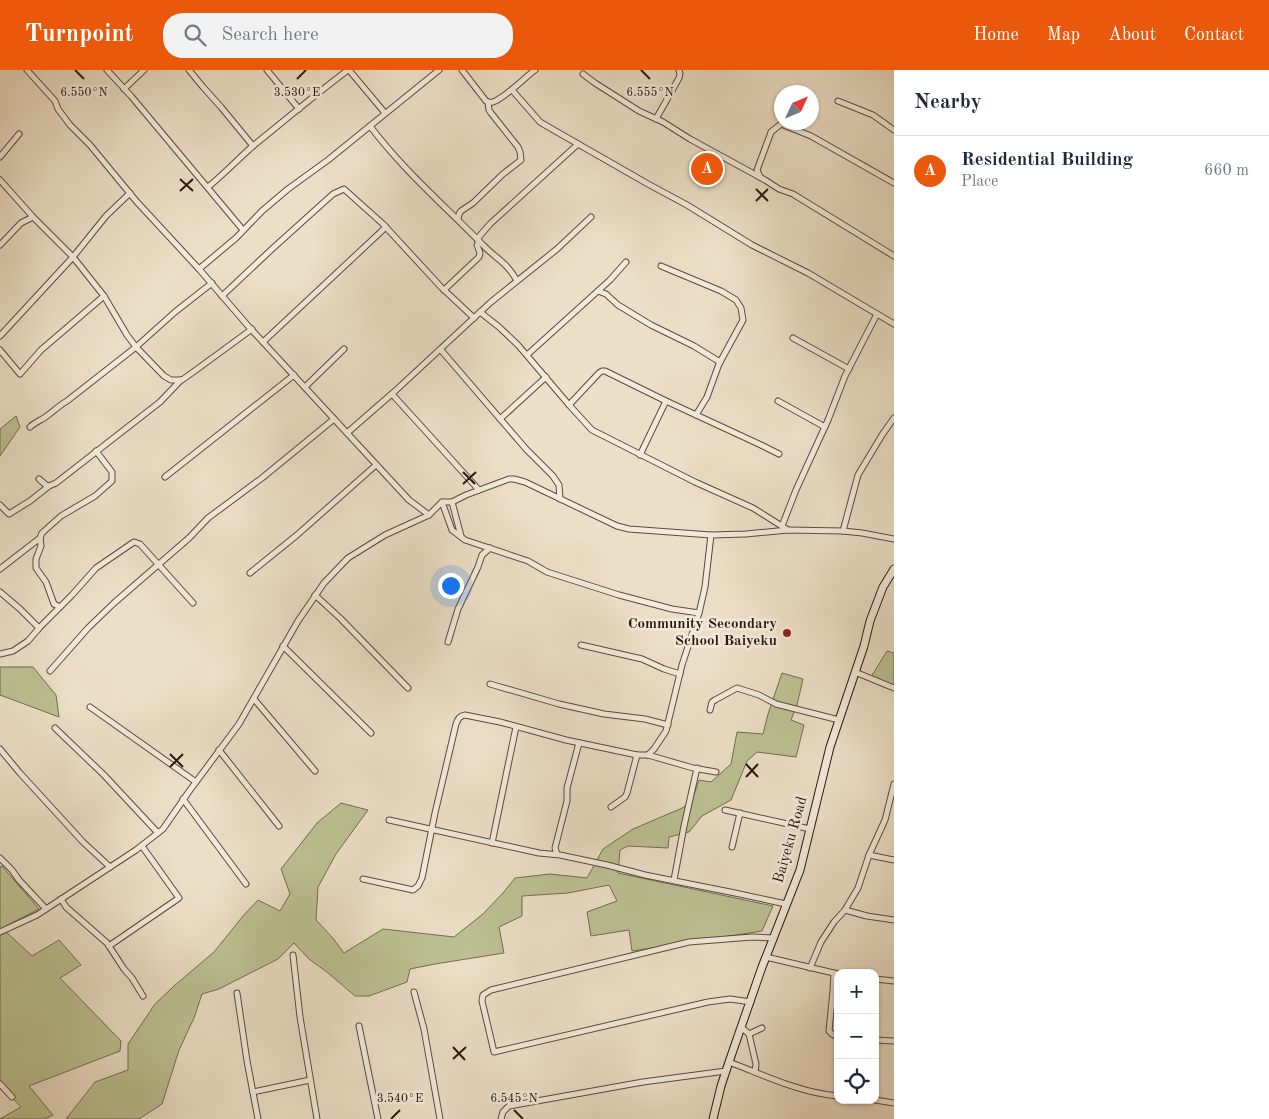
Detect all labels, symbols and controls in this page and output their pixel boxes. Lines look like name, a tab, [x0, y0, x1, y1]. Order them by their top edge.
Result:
search box	[163, 13, 513, 58]
icon: search	[181, 21, 209, 49]
text: Turnpoint	[25, 23, 133, 47]
text: Search here	[221, 26, 319, 45]
text: Home	[973, 26, 1019, 44]
text: Map	[1047, 26, 1080, 44]
text: About	[1108, 26, 1156, 44]
text: Contact	[1184, 26, 1244, 44]
north arrow	[774, 85, 819, 130]
text: 6.550°N	[60, 86, 108, 99]
text: 3.530°E	[274, 86, 320, 99]
text: 6.555°N	[626, 86, 674, 99]
text: Nearby	[914, 92, 982, 113]
pin: A	[691, 150, 723, 188]
text: Residential Building	[961, 151, 1133, 170]
text: A	[924, 163, 936, 179]
text: 660 m	[1204, 163, 1249, 179]
text: Place	[961, 174, 998, 190]
your location	[438, 573, 464, 599]
place label: Community Secondary School Baiyeku	[628, 617, 777, 649]
marker: Community Secondary School Baiyeku	[781, 627, 793, 639]
street label: Baiyeku Road	[771, 795, 811, 885]
map controls	[834, 969, 879, 1104]
button: +	[834, 969, 879, 1014]
button: −	[834, 1014, 879, 1059]
button: locate	[834, 1059, 879, 1104]
text: 3.540°E	[377, 1092, 423, 1105]
text: 6.545°N	[490, 1092, 538, 1105]

